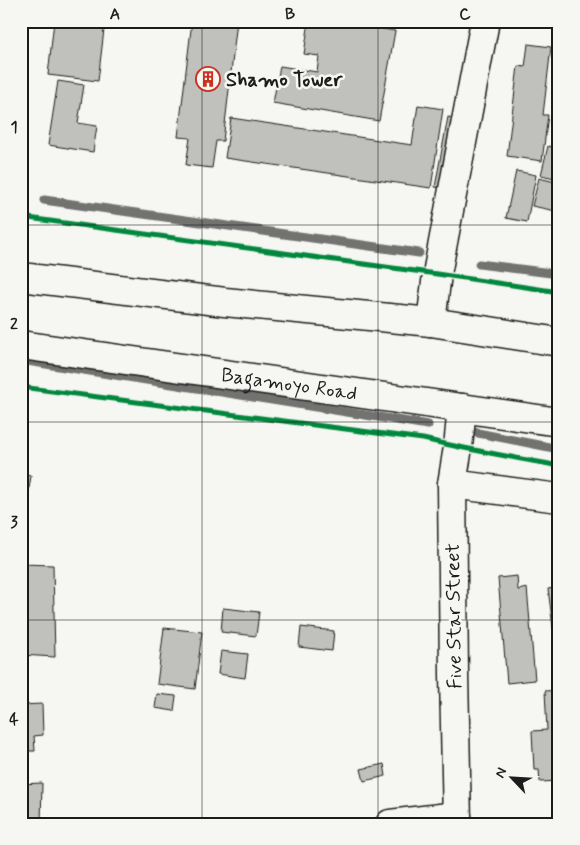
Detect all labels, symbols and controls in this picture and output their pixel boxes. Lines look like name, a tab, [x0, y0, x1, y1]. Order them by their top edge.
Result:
text: A	[110, 4, 120, 25]
text: B	[285, 4, 295, 25]
text: C	[459, 4, 471, 25]
building icon: Shamo Tower	[195, 66, 221, 92]
place label: Shamo Tower	[226, 67, 343, 94]
text: 1	[10, 117, 18, 138]
text: 2	[10, 314, 18, 335]
street label: Bagamoyo Road	[219, 362, 359, 408]
text: 3	[10, 512, 18, 533]
street label: Five Star Street	[440, 543, 469, 689]
text: 4	[9, 709, 19, 730]
north arrow	[488, 752, 538, 802]
text: N	[491, 765, 511, 781]

